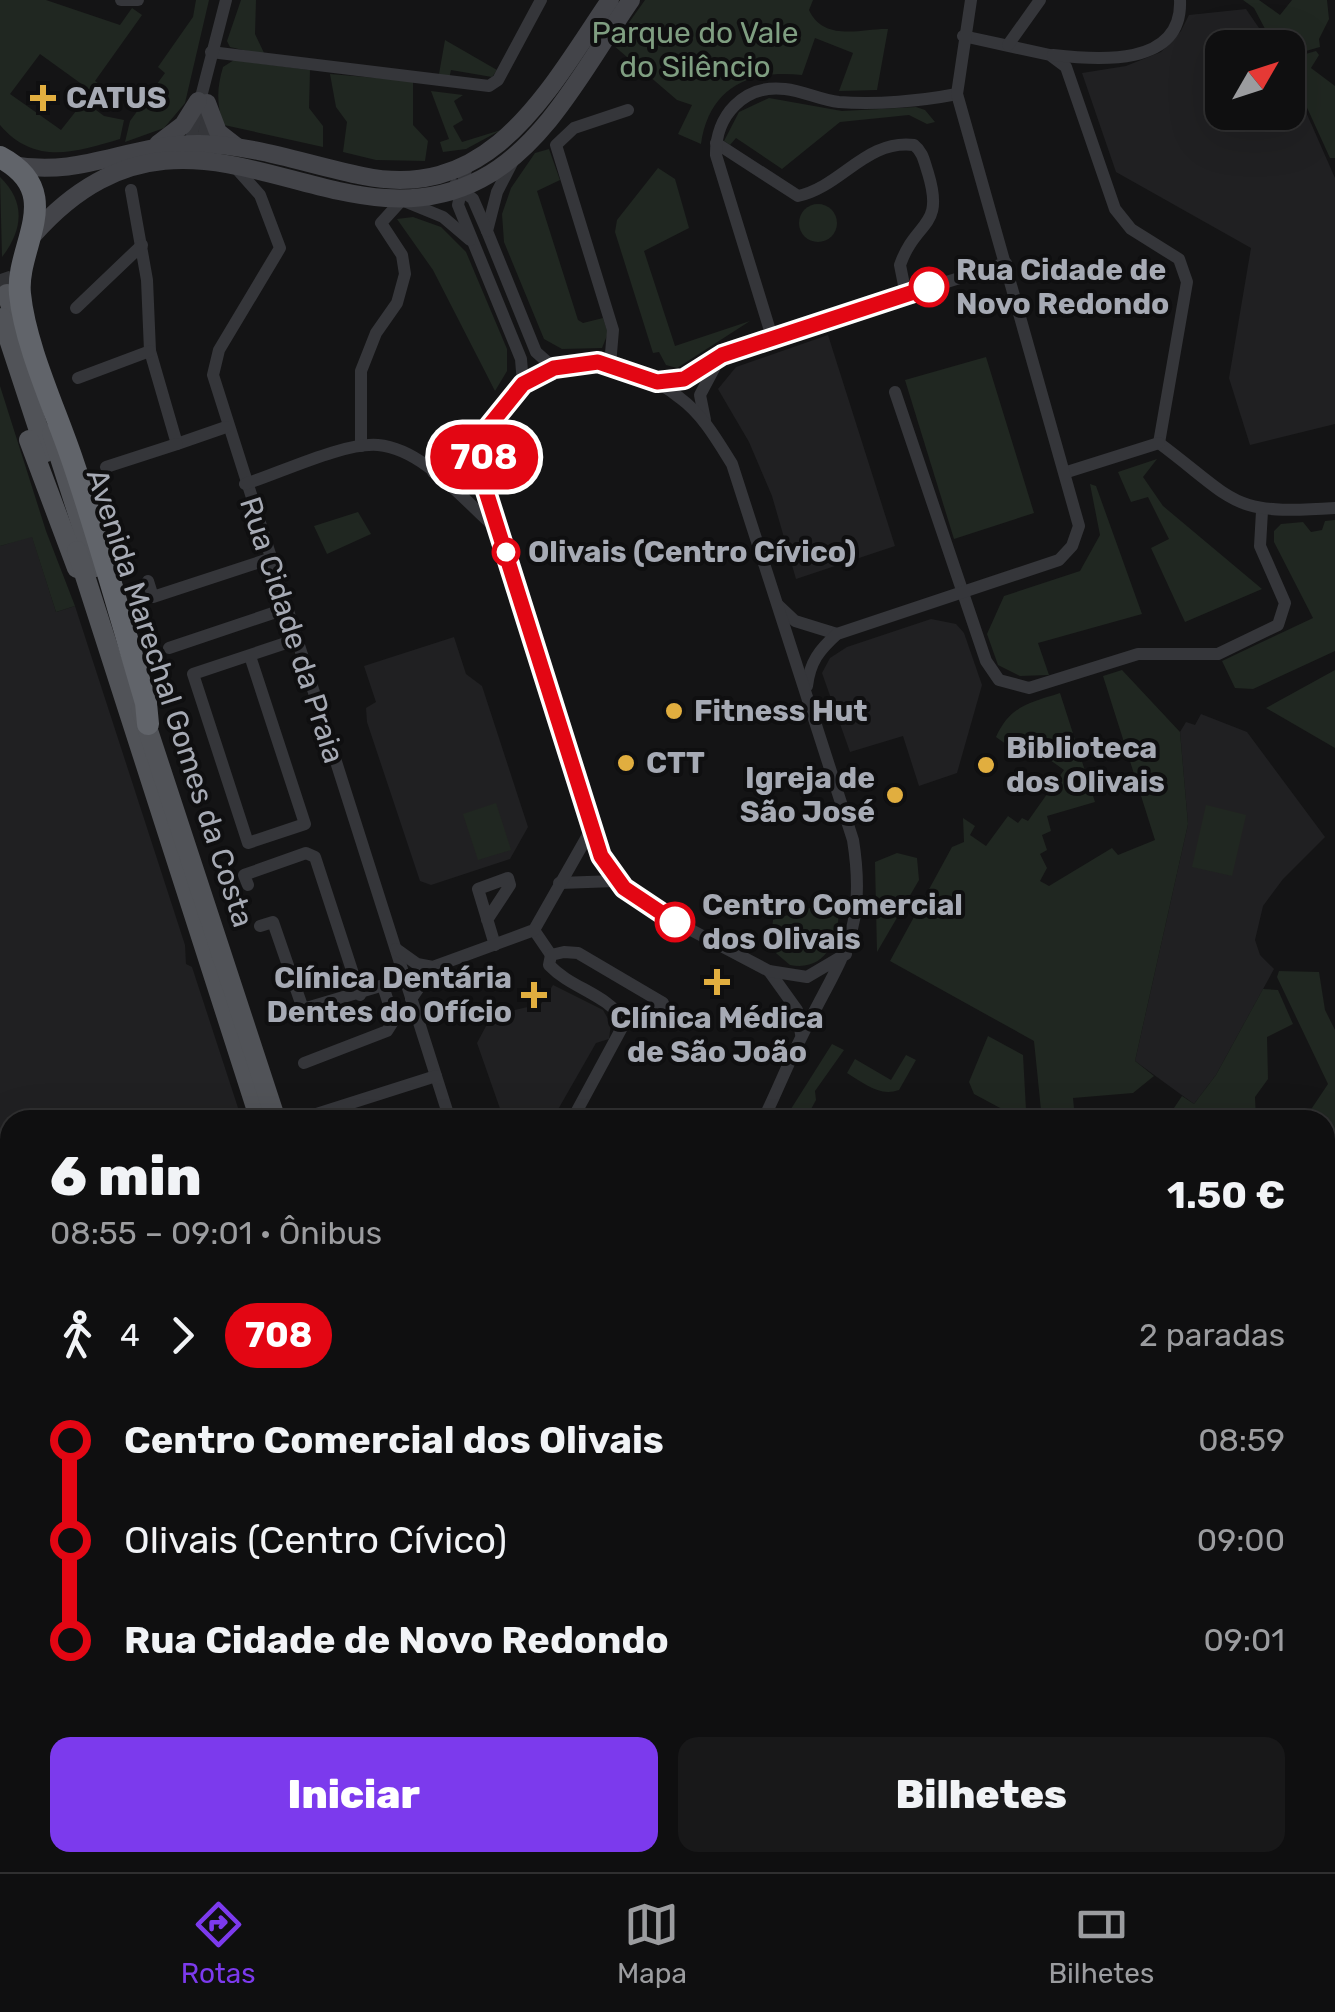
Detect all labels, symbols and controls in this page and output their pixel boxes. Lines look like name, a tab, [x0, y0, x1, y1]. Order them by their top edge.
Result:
park label: Parque do Vale do Silêncio	[592, 15, 798, 85]
north arrow	[1205, 30, 1305, 130]
map controls	[1205, 30, 1305, 130]
place label: CATUS	[66, 80, 167, 116]
marker: CATUS	[30, 85, 56, 111]
place label: Rua Cidade de Novo Redondo	[956, 252, 1169, 322]
marker: Rua Cidade de Novo Redondo	[910, 268, 948, 306]
line badge: 708	[426, 424, 542, 490]
text: 708	[450, 436, 518, 478]
street label: Avenida Marechal Gomes da Costa	[79, 464, 261, 932]
street label: Rua Cidade da Praia	[232, 492, 352, 768]
place label: Olivais (Centro Cívico)	[528, 534, 856, 570]
marker: Olivais (Centro Cívico)	[493, 539, 519, 565]
place label: Fitness Hut	[694, 693, 867, 729]
marker: Fitness Hut	[663, 700, 685, 722]
place label: Biblioteca dos Olivais	[1006, 730, 1165, 800]
place label: CTT	[646, 745, 705, 781]
marker: CTT	[615, 752, 637, 774]
marker: Biblioteca dos Olivais	[975, 754, 997, 776]
place label: Igreja de São José	[740, 760, 875, 830]
marker: Igreja de São José	[884, 784, 906, 806]
place label: Centro Comercial dos Olivais	[702, 887, 963, 957]
marker: Centro Comercial dos Olivais	[656, 903, 694, 941]
place label: Clínica Dentária Dentes do Ofício	[266, 960, 512, 1030]
marker: Clínica Médica de São João	[704, 969, 730, 995]
marker: Clínica Dentária Dentes do Ofício	[521, 982, 547, 1008]
place label: Clínica Médica de São João	[610, 1000, 824, 1070]
text: 6 min	[50, 1144, 202, 1209]
text: 1.50 €	[1167, 1172, 1285, 1218]
text: 08:55 – 09:01 · Ônibus	[50, 1214, 382, 1252]
icon: walk	[50, 1308, 105, 1363]
icon: forward	[155, 1308, 210, 1363]
text: 708	[245, 1314, 312, 1356]
text: 4	[120, 1316, 140, 1354]
text: 2 paradas	[1139, 1316, 1285, 1354]
text: Centro Comercial dos Olivais	[124, 1417, 664, 1463]
text: 08:59	[1198, 1421, 1285, 1459]
text: Olivais (Centro Cívico)	[124, 1517, 507, 1563]
text: 09:00	[1197, 1521, 1285, 1559]
text: Rua Cidade de Novo Redondo	[124, 1617, 669, 1663]
text: 09:01	[1203, 1621, 1285, 1659]
button: Iniciar	[50, 1737, 658, 1852]
button: Bilhetes	[678, 1737, 1285, 1852]
tab: Rotas	[181, 1897, 256, 1990]
tab: Mapa	[617, 1897, 687, 1990]
tab: Bilhetes	[1048, 1897, 1154, 1990]

